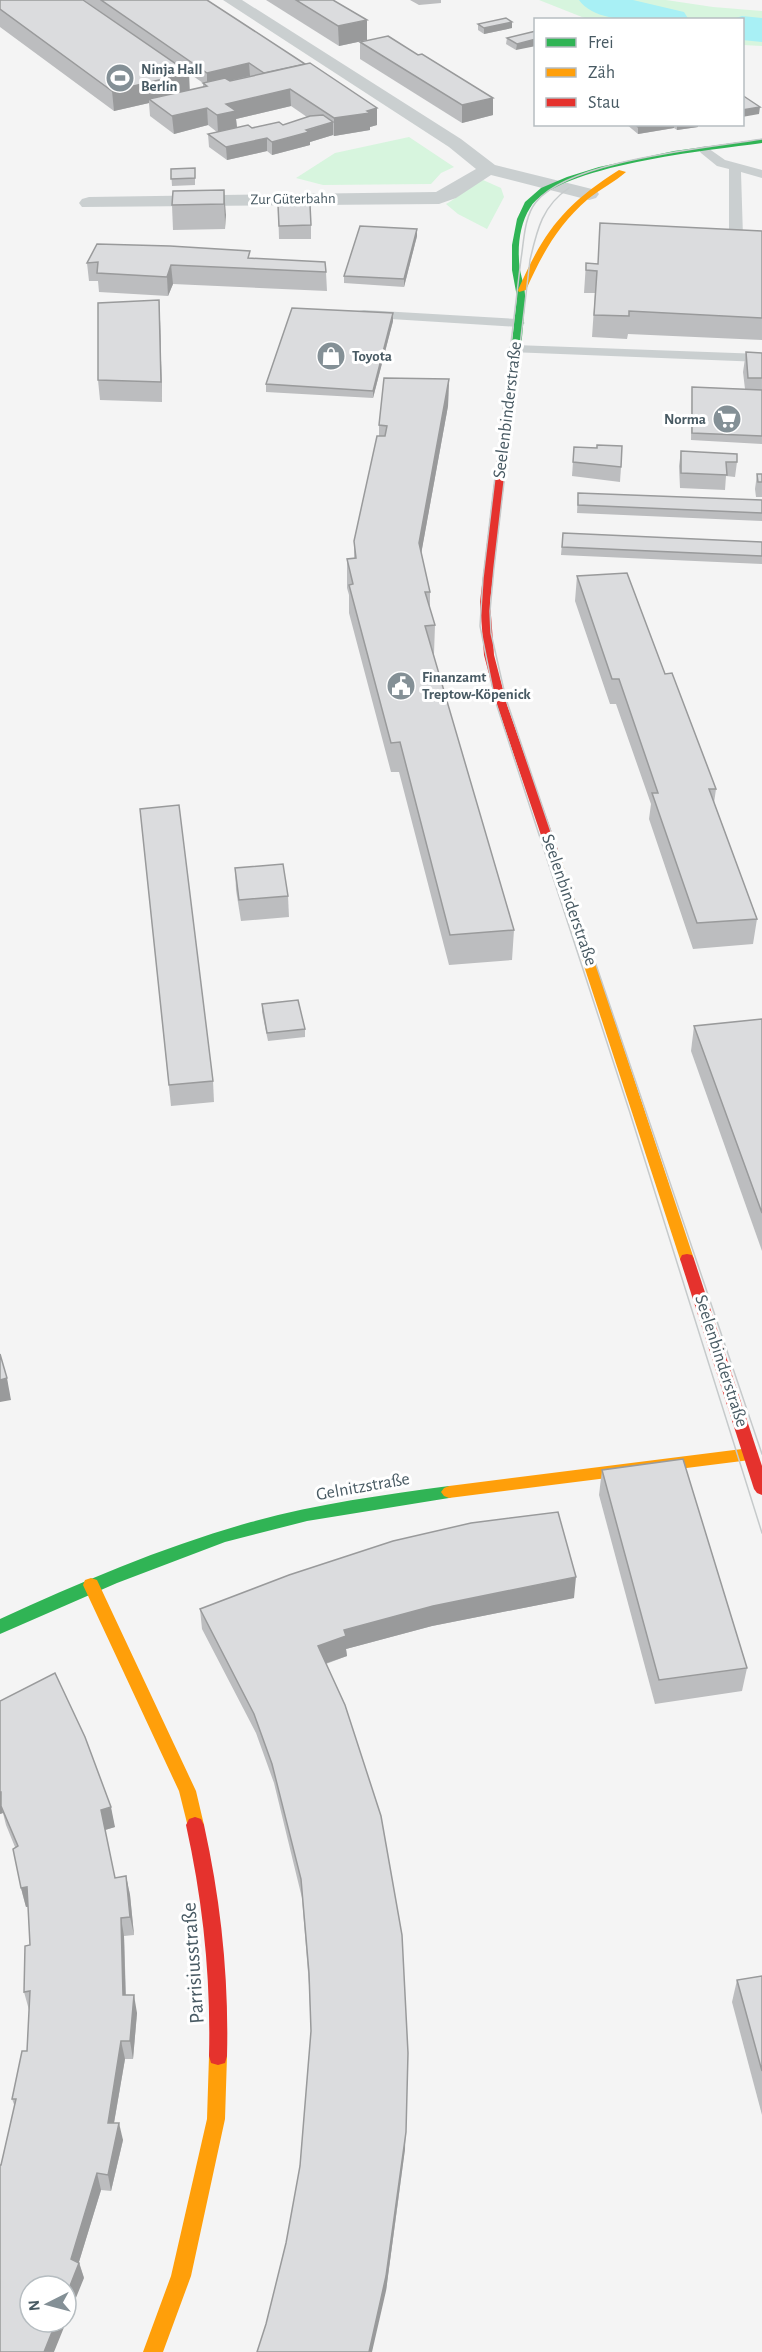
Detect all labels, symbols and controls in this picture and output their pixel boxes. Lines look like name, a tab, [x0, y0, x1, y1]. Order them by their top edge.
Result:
legend	[534, 18, 744, 126]
text: Frei	[588, 34, 614, 52]
sports icon: Ninja Hall Berlin	[104, 62, 136, 94]
place label: Ninja Hall Berlin	[141, 62, 202, 94]
text: Zäh	[588, 64, 615, 82]
text: Stau	[588, 94, 620, 112]
street label: Zur Güterbahn	[250, 191, 336, 207]
shop icon: Toyota	[315, 340, 347, 372]
street label: Seelenbinderstraße	[491, 341, 525, 479]
place label: Toyota	[352, 349, 392, 364]
supermarket icon: Norma	[711, 403, 743, 435]
place label: Norma	[664, 412, 706, 427]
public building icon: Finanzamt Treptow-Köpenick	[385, 670, 417, 702]
place label: Finanzamt Treptow-Köpenick	[422, 670, 531, 702]
street label: Seelenbinderstraße	[538, 832, 600, 968]
street label: Seelenbinderstraße	[691, 1293, 751, 1429]
street label: Gelnitzstraße	[315, 1470, 411, 1504]
street label: Parrisiusstraße	[178, 1901, 208, 2025]
north arrow	[18, 2274, 78, 2334]
text: N	[26, 2299, 43, 2312]

